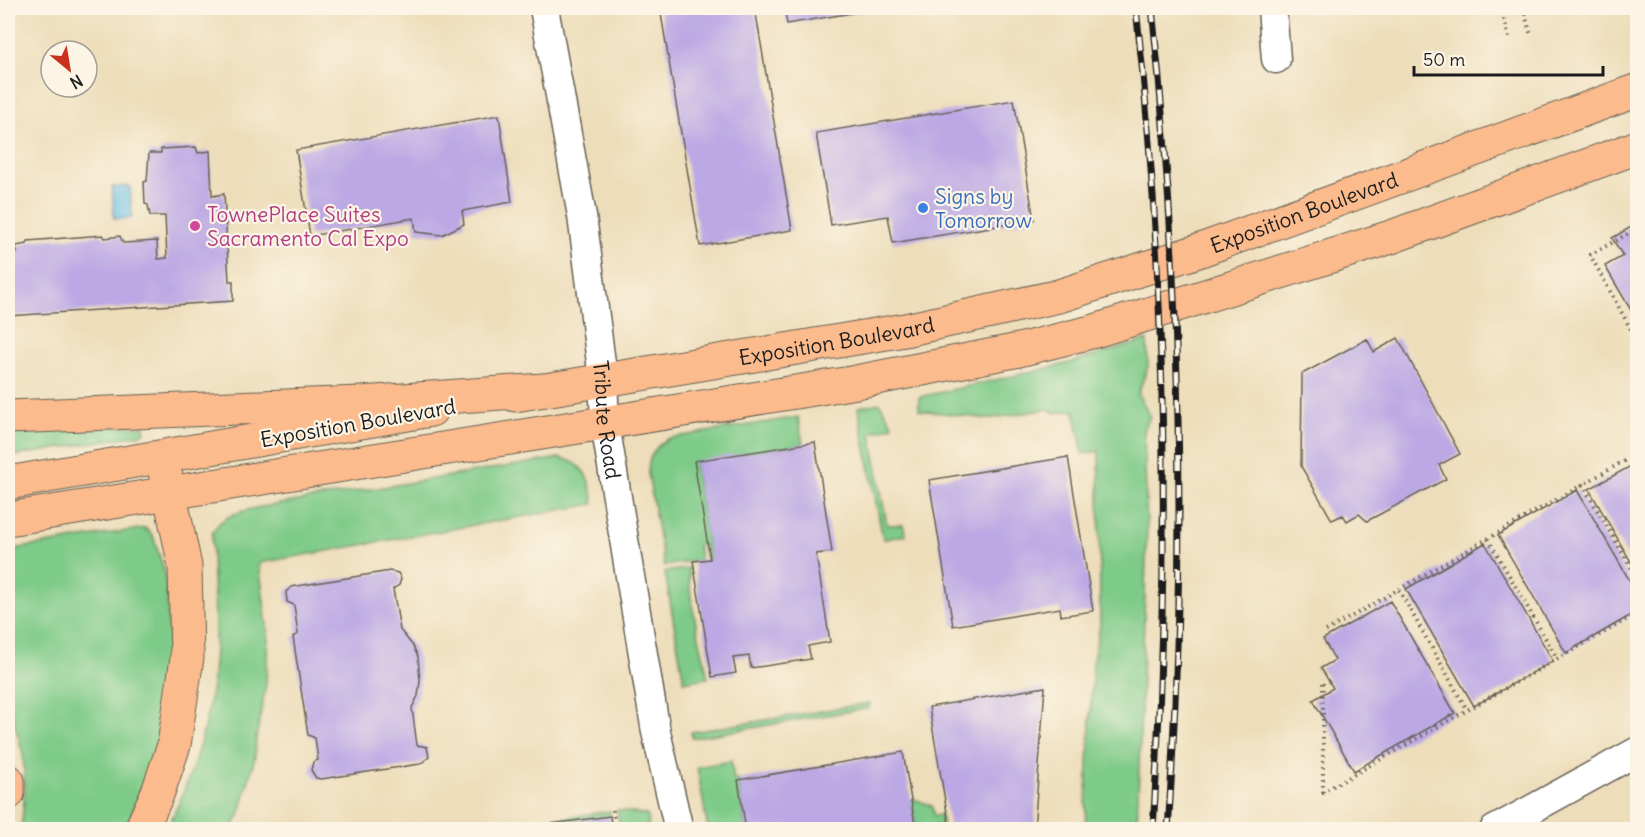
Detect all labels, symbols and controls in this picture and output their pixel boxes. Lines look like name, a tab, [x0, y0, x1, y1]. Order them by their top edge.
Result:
north arrow	[39, 39, 99, 99]
scale bar	[1414, 39, 1603, 77]
text: 50 m	[1423, 48, 1465, 71]
text: N	[67, 71, 86, 93]
street label: Exposition Boulevard	[1206, 166, 1402, 259]
place label: Signs by Tomorrow	[935, 183, 1032, 234]
place label: TownePlace Suites Sacramento Cal Expo	[207, 201, 409, 252]
marker: Signs by Tomorrow	[916, 201, 930, 215]
marker: TownePlace Suites Sacramento Cal Expo	[188, 219, 202, 233]
street label: Exposition Boulevard	[737, 310, 937, 371]
street label: Tribute Road	[587, 359, 627, 481]
street label: Exposition Boulevard	[258, 393, 458, 453]

